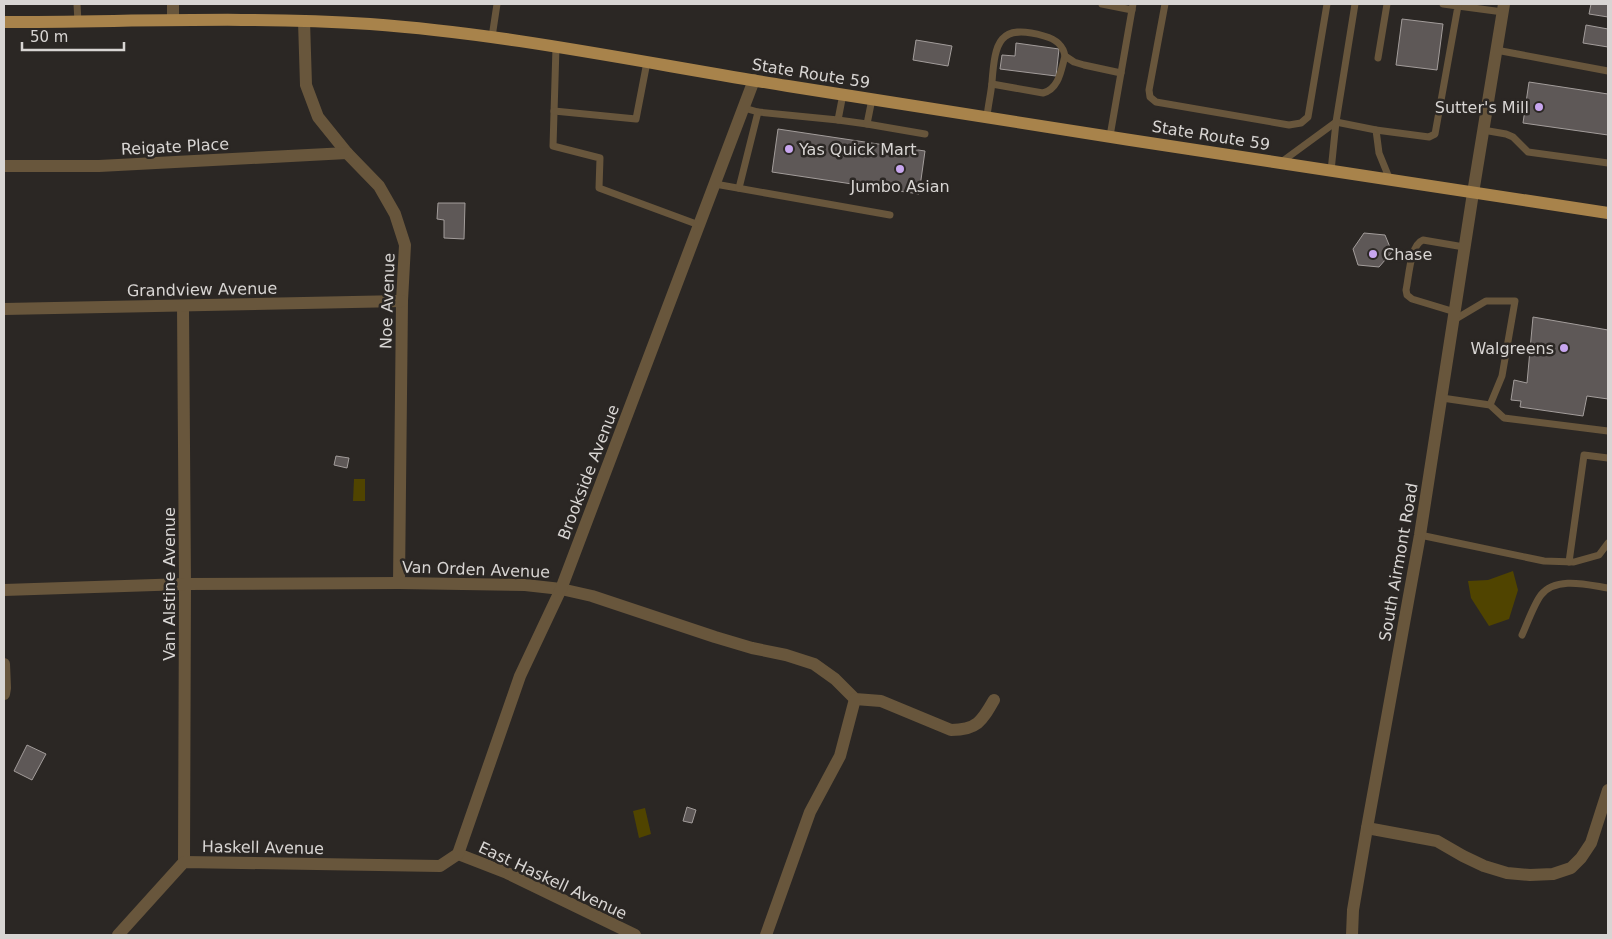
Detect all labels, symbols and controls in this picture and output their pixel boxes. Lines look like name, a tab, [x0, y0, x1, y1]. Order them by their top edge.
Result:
scale bar	[22, 20, 125, 52]
text: 50 m	[30, 28, 68, 46]
street label: State Route 59	[751, 55, 871, 92]
place label: Sutter's Mill	[1435, 98, 1529, 117]
marker: Sutter's Mill	[1533, 101, 1545, 113]
street label: State Route 59	[1151, 117, 1271, 154]
street label: Reigate Place	[120, 134, 230, 159]
place label: Yas Quick Mart	[798, 140, 917, 159]
marker: Yas Quick Mart	[783, 143, 795, 155]
marker: Jumbo Asian	[894, 163, 906, 175]
place label: Jumbo Asian	[849, 177, 950, 196]
place label: Chase	[1383, 245, 1432, 264]
marker: Chase	[1367, 248, 1379, 260]
street label: Noe Avenue	[376, 253, 399, 349]
street label: Grandview Avenue	[127, 279, 277, 300]
place label: Walgreens	[1470, 339, 1554, 358]
marker: Walgreens	[1558, 342, 1570, 354]
street label: Brookside Avenue	[554, 402, 623, 543]
street label: South Airmont Road	[1375, 482, 1422, 643]
street label: Van Alstine Avenue	[160, 507, 179, 661]
street label: Van Orden Avenue	[402, 557, 550, 582]
street label: Haskell Avenue	[202, 837, 324, 858]
street label: East Haskell Avenue	[475, 838, 630, 923]

